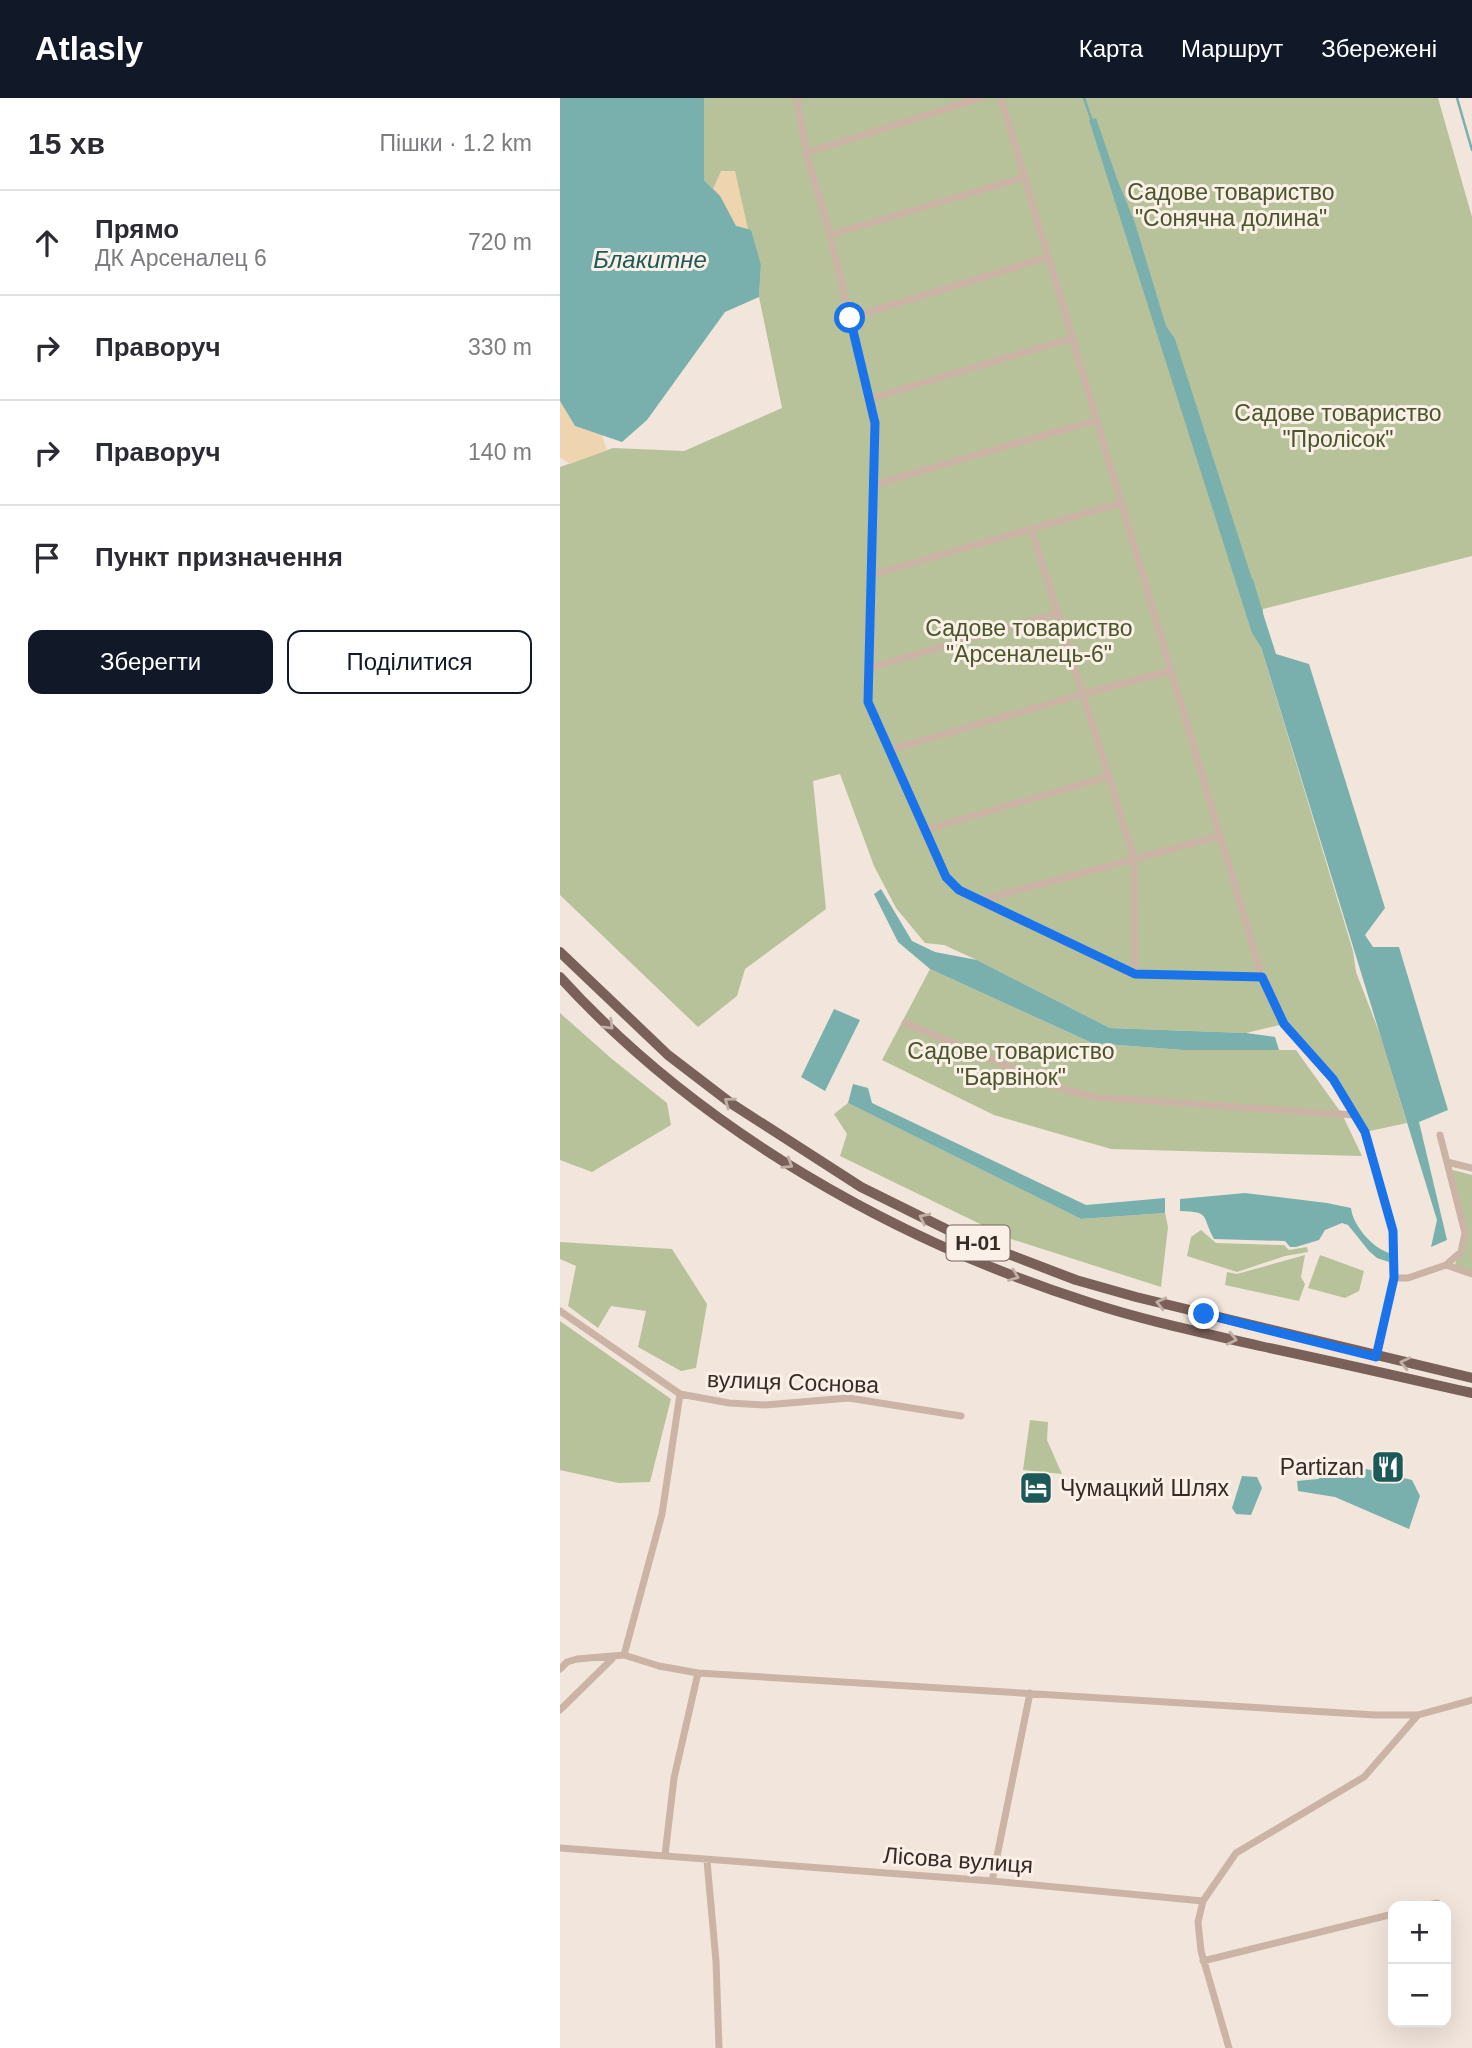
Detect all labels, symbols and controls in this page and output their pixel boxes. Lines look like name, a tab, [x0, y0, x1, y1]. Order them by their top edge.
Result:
text: Atlasly	[35, 30, 143, 67]
text: Карта	[1079, 35, 1143, 62]
text: Маршрут	[1181, 35, 1283, 62]
text: Збережені	[1321, 35, 1437, 62]
text: 15 хв	[28, 127, 105, 160]
text: Пішки · 1.2 km	[380, 130, 532, 156]
park label: Садове товариство "Сонячна долина"	[1127, 179, 1335, 231]
text: Прямо	[95, 214, 179, 244]
icon: ahead	[28, 224, 66, 262]
text: 720 m	[468, 229, 532, 255]
text: ДК Арсеналец 6	[95, 245, 267, 271]
water label: Блакитне	[593, 246, 707, 273]
route start	[834, 302, 865, 333]
icon: right	[28, 329, 66, 367]
text: Праворуч	[95, 332, 221, 362]
text: 330 m	[468, 334, 532, 360]
park label: Садове товариство "Пролісок"	[1234, 400, 1442, 452]
icon: right	[28, 434, 66, 472]
text: Праворуч	[95, 437, 221, 467]
text: 140 m	[468, 439, 532, 465]
icon: arrive	[28, 539, 66, 577]
text: Пункт призначення	[95, 542, 343, 572]
park label: Садове товариство "Арсеналець-6"	[925, 615, 1133, 667]
button: Зберегти	[28, 630, 273, 694]
button: Поділитися	[287, 630, 532, 694]
one-way arrow	[600, 1017, 613, 1030]
park label: Садове товариство "Барвінок"	[907, 1038, 1115, 1090]
one-way arrow	[724, 1098, 737, 1110]
one-way arrow	[781, 1155, 794, 1168]
one-way arrow	[919, 1213, 931, 1227]
road number: Н-01	[946, 1226, 1010, 1260]
one-way arrow	[1007, 1268, 1019, 1282]
one-way arrow	[1155, 1297, 1167, 1311]
route end	[1188, 1298, 1219, 1329]
one-way arrow	[1226, 1331, 1238, 1345]
one-way arrow	[1399, 1357, 1411, 1372]
street label: вулиця Соснова	[707, 1366, 880, 1398]
restaurant icon: Partizan	[1369, 1448, 1407, 1486]
place label: Partizan	[1280, 1454, 1364, 1480]
hotel icon: Чумацкий Шлях	[1017, 1469, 1055, 1507]
place label: Чумацкий Шлях	[1060, 1475, 1229, 1501]
street label: Лісова вулиця	[882, 1842, 1034, 1878]
map controls	[1388, 1901, 1451, 2027]
button: +	[1388, 1901, 1451, 1964]
button: −	[1388, 1964, 1451, 2027]

